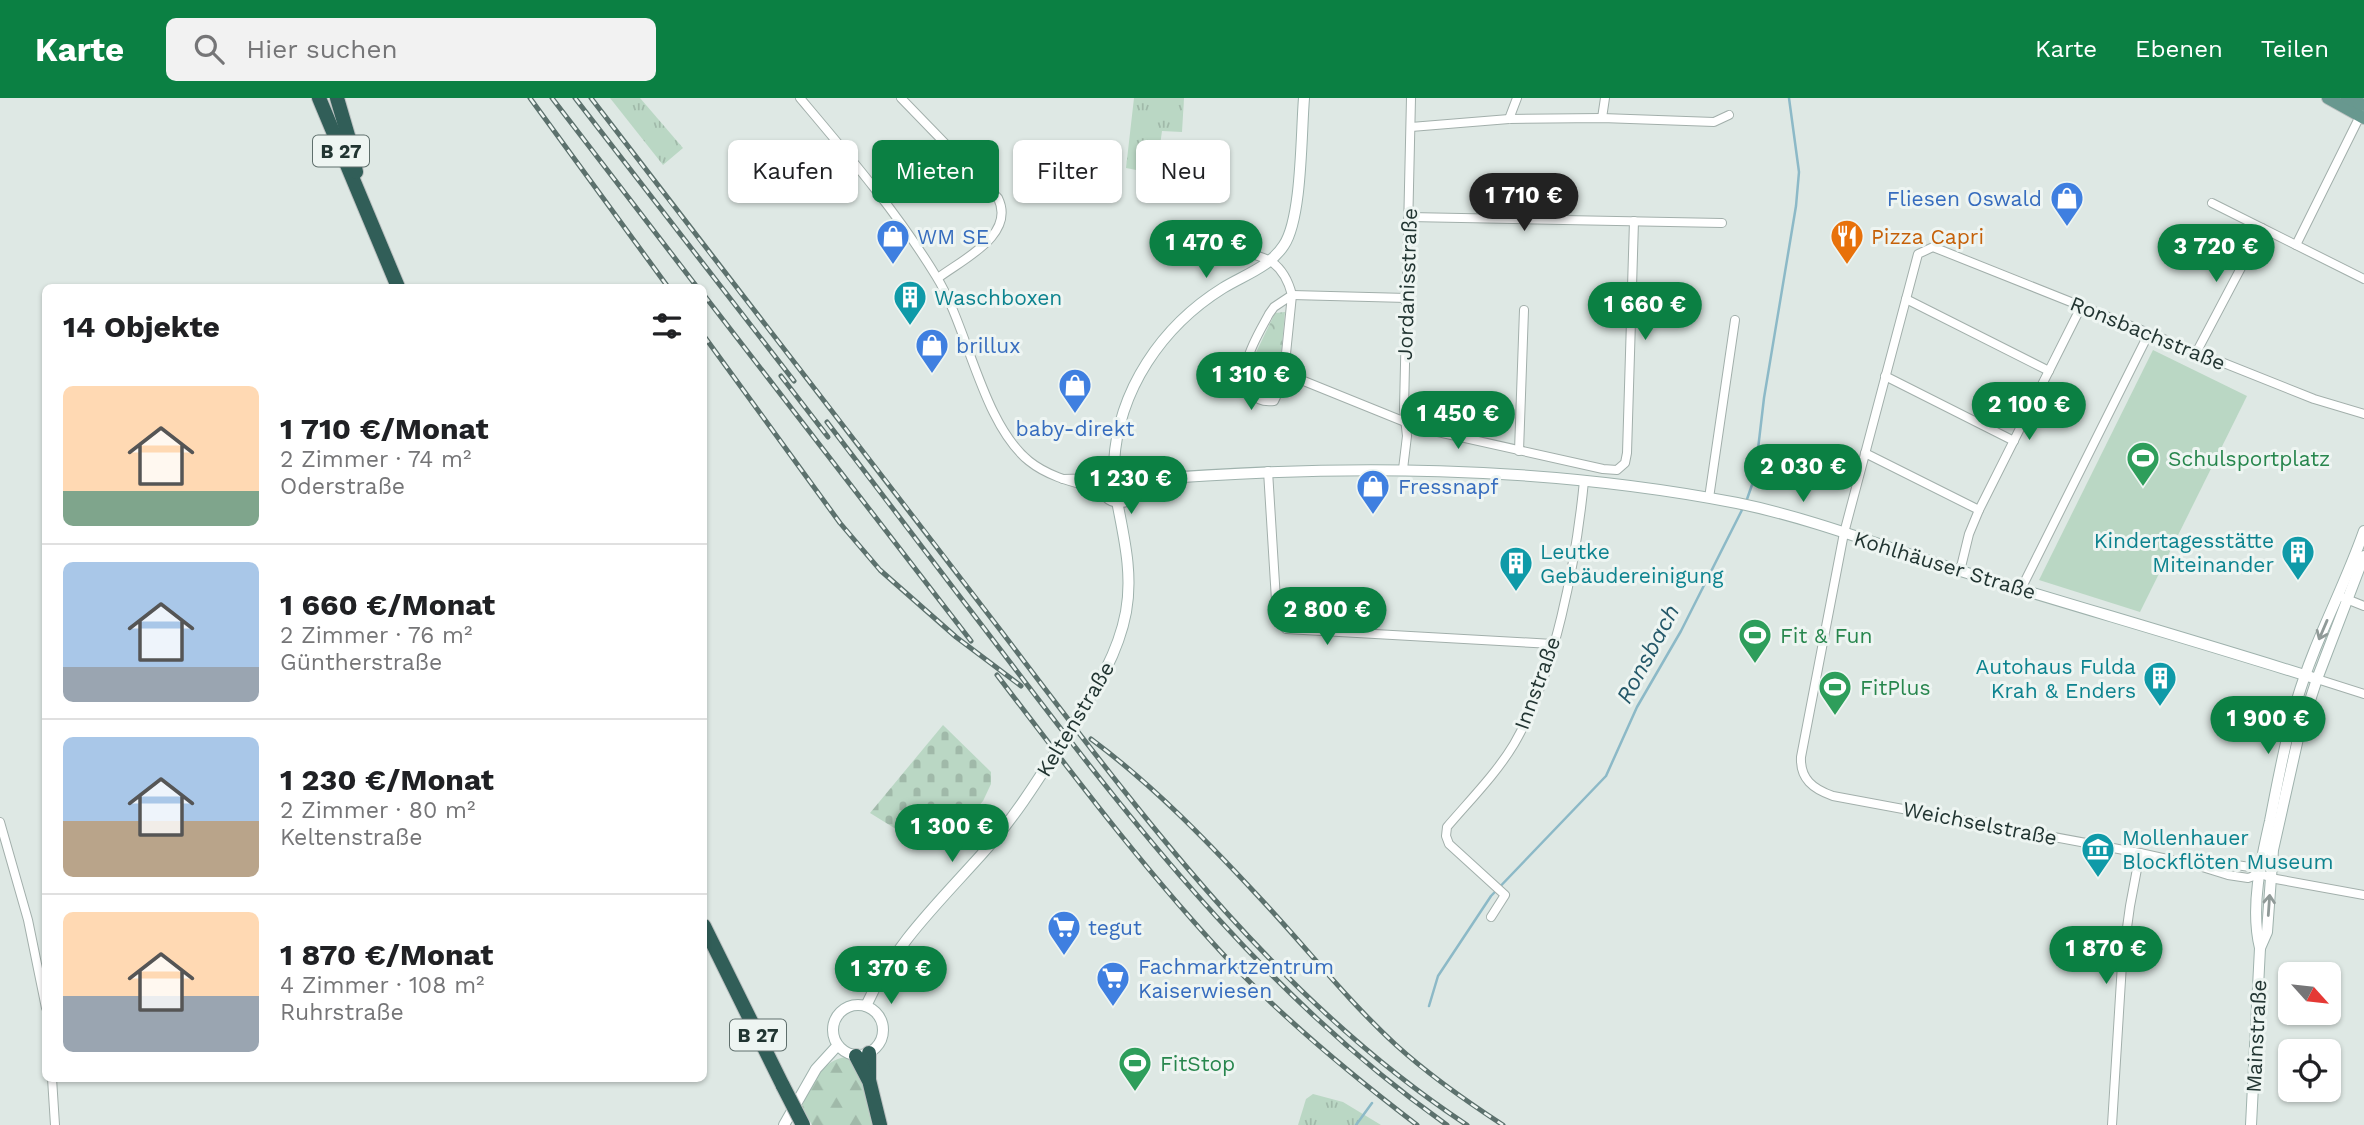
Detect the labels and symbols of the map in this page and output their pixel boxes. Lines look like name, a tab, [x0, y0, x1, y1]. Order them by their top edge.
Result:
road number: B 27	[313, 136, 369, 166]
pin: 1 710 €	[1459, 174, 1589, 233]
shop icon: Fliesen Oswald	[2048, 179, 2086, 228]
place label: Fliesen Oswald	[1887, 186, 2042, 211]
street label: Jordanisstraße	[1392, 207, 1422, 361]
shop icon: WM SE	[874, 217, 912, 266]
restaurant icon: Pizza Capri	[1828, 217, 1866, 266]
pin: 1 470 €	[1141, 220, 1271, 280]
place label: WM SE	[917, 224, 989, 249]
place label: Pizza Capri	[1871, 224, 1984, 249]
pin: 3 720 €	[2151, 225, 2281, 284]
building icon: Waschboxen	[891, 278, 929, 327]
pin: 1 660 €	[1580, 282, 1710, 342]
place label: Waschboxen	[934, 285, 1062, 310]
street label: Ronsbachstraße	[2067, 290, 2229, 376]
shop icon: brillux	[913, 326, 951, 375]
place label: brillux	[956, 333, 1020, 358]
pin: 1 310 €	[1186, 352, 1316, 412]
shop icon: baby-direkt	[1056, 366, 1094, 415]
pin: 2 100 €	[1964, 382, 2094, 442]
pin: 1 450 €	[1393, 392, 1523, 451]
place label: baby-direkt	[1016, 416, 1135, 441]
sports icon: Schulsportplatz	[2124, 439, 2162, 488]
pin: 2 030 €	[1738, 444, 1868, 504]
place label: Schulsportplatz	[2168, 446, 2330, 471]
pin: 1 230 €	[1066, 456, 1196, 516]
shop icon: Fressnapf	[1354, 467, 1392, 516]
place label: Fressnapf	[1398, 474, 1499, 499]
street label: Kohlhäuser Straße	[1851, 525, 2039, 605]
place label: Kindertagesstätte Miteinander	[2094, 528, 2274, 577]
building icon: Kindertagesstätte Miteinander	[2279, 533, 2317, 582]
place label: Leutke Gebäudereinigung	[1540, 539, 1724, 588]
building icon: Leutke Gebäudereinigung	[1497, 544, 1535, 593]
pin: 2 800 €	[1262, 588, 1392, 647]
water label: Ronsbach	[1611, 600, 1685, 708]
sports icon: Fit & Fun	[1736, 616, 1774, 665]
one-way arrow	[2316, 619, 2329, 640]
place label: Fit & Fun	[1780, 623, 1872, 648]
street label: Innstraße	[1509, 633, 1565, 733]
place label: Autohaus Fulda Krah & Enders	[1976, 654, 2136, 703]
street label: Keltenstraße	[1031, 657, 1119, 781]
building icon: Autohaus Fulda Krah & Enders	[2141, 659, 2179, 708]
sports icon: FitPlus	[1816, 668, 1854, 717]
place label: FitPlus	[1860, 675, 1930, 700]
pin: 1 900 €	[2203, 696, 2333, 756]
street label: Weichselstraße	[1901, 796, 2059, 850]
pin: 1 300 €	[887, 804, 1017, 864]
place label: Mollenhauer Blockflöten Museum	[2122, 825, 2333, 874]
museum icon: Mollenhauer Blockflöten Museum	[2079, 830, 2117, 879]
one-way arrow	[2263, 894, 2276, 916]
supermarket icon: tegut	[1045, 908, 1083, 957]
place label: tegut	[1088, 915, 1142, 940]
pin: 1 870 €	[2041, 926, 2171, 986]
pin: 1 370 €	[826, 946, 956, 1006]
place label: Fachmarktzentrum Kaiserwiesen	[1138, 954, 1334, 1003]
supermarket icon: Fachmarktzentrum Kaiserwiesen	[1094, 959, 1132, 1008]
north arrow	[2278, 962, 2342, 1026]
street label: Mainstraße	[2241, 979, 2271, 1093]
road number: B 27	[730, 1020, 786, 1051]
sports icon: FitStop	[1116, 1044, 1154, 1093]
place label: FitStop	[1160, 1051, 1235, 1076]

